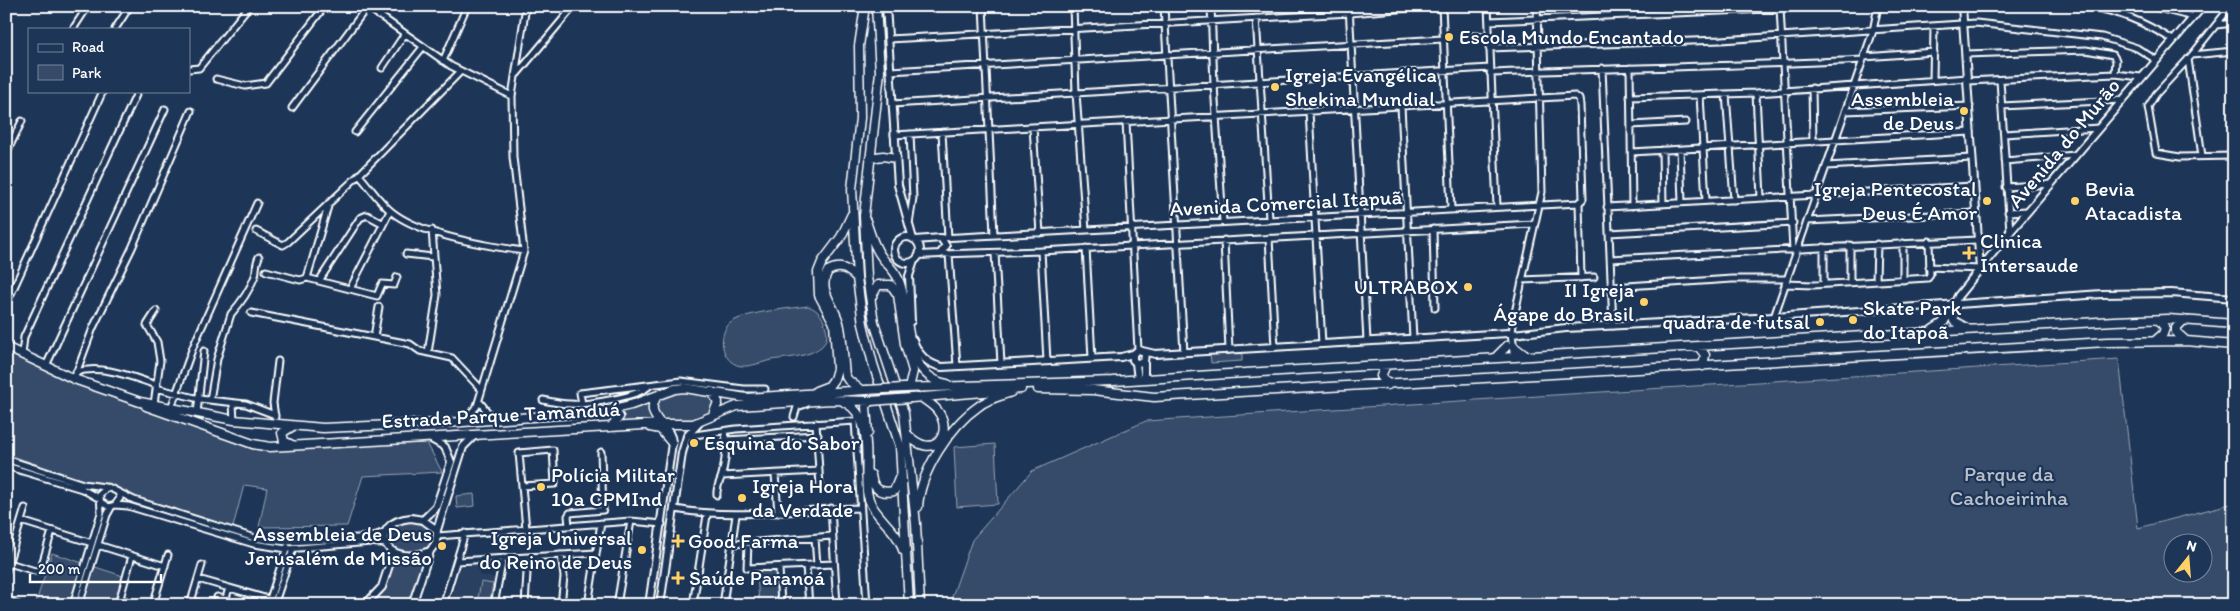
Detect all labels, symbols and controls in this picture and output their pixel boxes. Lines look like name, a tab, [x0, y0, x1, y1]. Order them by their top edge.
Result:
place label: Escola Mundo Encantado	[1459, 24, 1684, 49]
legend	[28, 28, 190, 92]
marker: Escola Mundo Encantado	[1443, 31, 1455, 43]
text: Road	[72, 38, 105, 56]
place label: Igreja Evangélica Shekina Mundial	[1285, 62, 1437, 111]
text: Park	[72, 64, 102, 82]
street label: Avenida do Murão	[2002, 73, 2125, 212]
marker: Igreja Evangélica Shekina Mundial	[1269, 81, 1281, 93]
place label: Assembleia de Deus	[1851, 86, 1954, 135]
marker: Assembleia de Deus	[1958, 105, 1970, 117]
place label: Igreja Pentecostal Deus É Amor	[1814, 176, 1978, 225]
place label: Bevia Atacadista	[2085, 176, 2182, 225]
street label: Avenida Comercial Itapuã	[1169, 184, 1403, 221]
marker: Igreja Pentecostal Deus É Amor	[1981, 195, 1993, 207]
marker: Bevia Atacadista	[2069, 195, 2081, 207]
place label: Clinica Intersaude	[1980, 228, 2079, 277]
marker: Clinica Intersaude	[1962, 246, 1976, 260]
place label: ULTRABOX	[1354, 274, 1458, 299]
place label: II Igreja Ágape do Brasil	[1493, 277, 1634, 326]
marker: ULTRABOX	[1462, 281, 1474, 293]
place label: Skate Park do Itapoã	[1863, 295, 1961, 344]
marker: II Igreja Ágape do Brasil	[1638, 296, 1650, 308]
place label: quadra de futsal	[1662, 309, 1810, 334]
marker: Skate Park do Itapoã	[1847, 314, 1859, 326]
marker: quadra de futsal	[1814, 316, 1826, 328]
street label: Estrada Parque Tamanduá	[381, 396, 621, 433]
place label: Esquina do Sabor	[704, 430, 860, 455]
marker: Esquina do Sabor	[688, 437, 700, 449]
park label: Parque da Cachoeirinha	[1950, 461, 2068, 510]
place label: Polícia Militar 10a CPMInd	[551, 462, 675, 511]
place label: Igreja Hora da Verdade	[752, 473, 853, 522]
marker: Polícia Militar 10a CPMInd	[535, 481, 547, 493]
marker: Igreja Hora da Verdade	[736, 492, 748, 504]
place label: Assembleia de Deus Jerusalém de Missão	[245, 521, 432, 570]
place label: Igreja Universal do Reino de Deus	[479, 525, 632, 574]
place label: Good Farma	[688, 528, 799, 553]
north arrow	[2162, 534, 2212, 584]
marker: Good Farma	[672, 535, 684, 547]
text: N	[2185, 537, 2199, 556]
marker: Assembleia de Deus Jerusalém de Missão	[436, 540, 448, 552]
marker: Igreja Universal do Reino de Deus	[636, 544, 648, 556]
scale bar	[30, 551, 161, 583]
text: 200 m	[38, 560, 81, 578]
place label: Saúde Paranoá	[689, 565, 825, 590]
marker: Saúde Paranoá	[671, 571, 685, 585]

